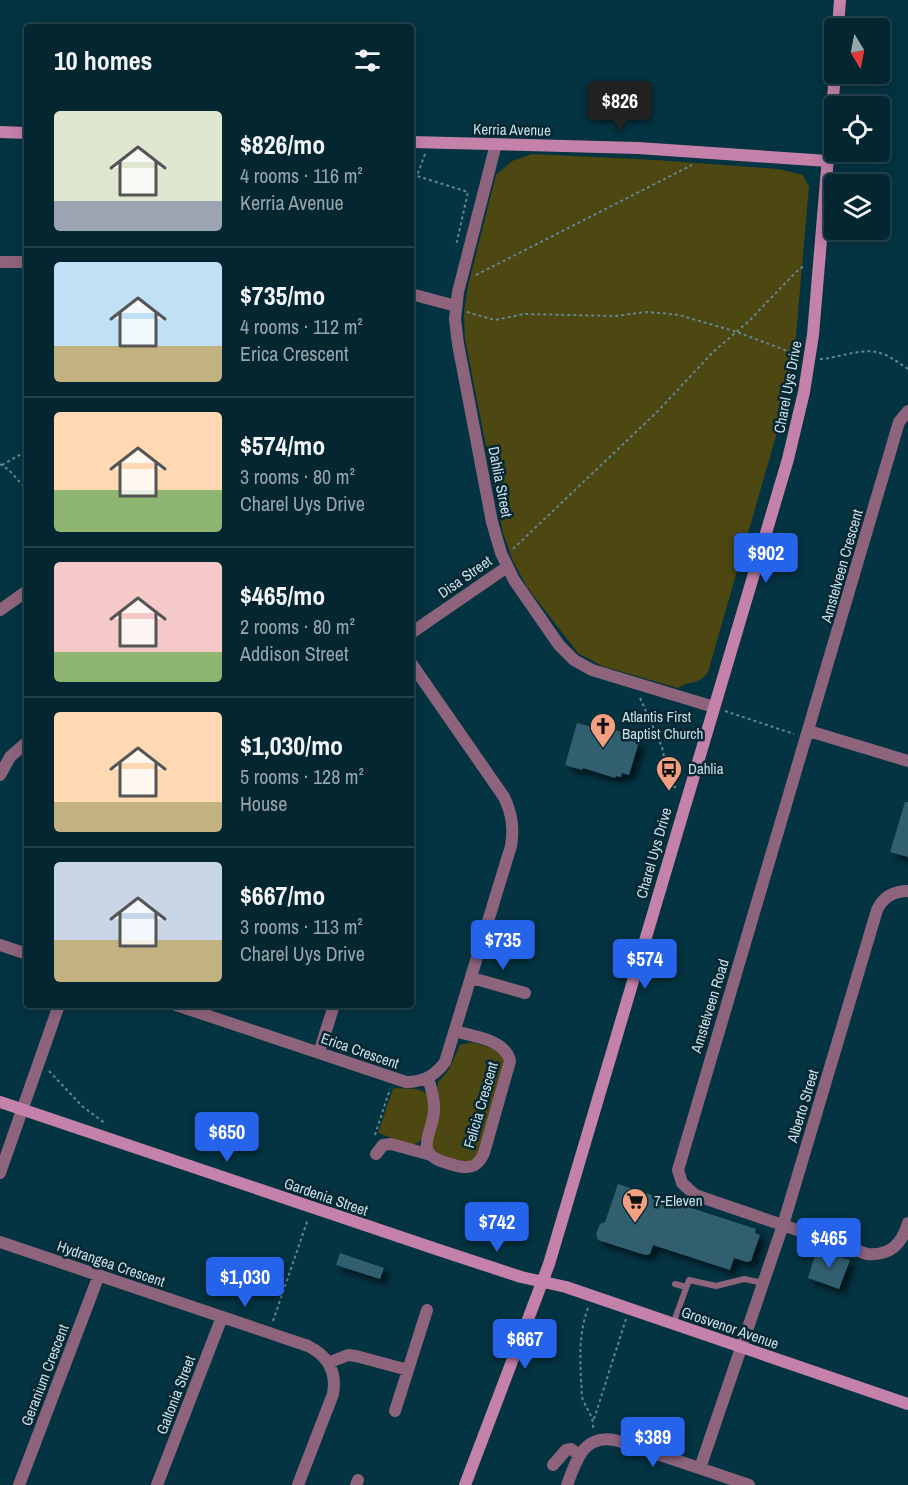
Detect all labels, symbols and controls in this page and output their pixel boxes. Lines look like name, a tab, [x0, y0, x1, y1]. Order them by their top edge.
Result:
north arrow	[824, 18, 890, 84]
map controls	[824, 18, 890, 240]
text: 10 homes	[54, 43, 152, 78]
icon: filters	[351, 44, 384, 77]
pin: $826	[584, 81, 656, 132]
text: $826	[602, 87, 638, 114]
button: locate	[824, 96, 890, 162]
street label: Kerria Avenue	[473, 118, 551, 141]
text: $826/mo	[240, 127, 325, 162]
icon: home	[102, 135, 174, 207]
text: 4 rooms · 116 m²	[240, 162, 363, 189]
button: layers	[824, 174, 890, 240]
text: Kerria Avenue	[240, 189, 344, 216]
text: $735/mo	[240, 278, 325, 313]
icon: home	[102, 286, 174, 358]
text: 4 rooms · 112 m²	[240, 313, 363, 340]
street label: Charel Uys Drive	[768, 339, 807, 435]
text: Erica Crescent	[240, 340, 348, 367]
text: $574/mo	[240, 428, 325, 463]
icon: home	[102, 436, 174, 508]
street label: Dahlia Street	[483, 445, 518, 520]
text: 3 rooms · 80 m²	[240, 463, 355, 490]
text: Charel Uys Drive	[240, 490, 365, 517]
street label: Amstelveen Crescent	[815, 506, 868, 626]
pin: $902	[730, 533, 802, 584]
text: $902	[748, 539, 784, 566]
street label: Disa Street	[433, 550, 496, 603]
text: $465/mo	[240, 578, 325, 613]
icon: home	[102, 586, 174, 658]
text: 2 rooms · 80 m²	[240, 613, 355, 640]
text: Addison Street	[240, 640, 349, 667]
place label: Atlantis First Baptist Church	[621, 706, 703, 744]
church icon: Atlantis First Baptist Church	[588, 711, 618, 749]
text: $1,030/mo	[240, 728, 343, 763]
icon: home	[102, 736, 174, 808]
bus stop icon: Dahlia	[654, 754, 684, 792]
place label: Dahlia	[688, 758, 724, 779]
text: 5 rooms · 128 m²	[240, 763, 364, 790]
text: House	[240, 790, 287, 817]
street label: Charel Uys Drive	[631, 805, 677, 901]
text: $667/mo	[240, 878, 325, 913]
icon: home	[102, 886, 174, 958]
text: 3 rooms · 113 m²	[240, 913, 363, 940]
pin: $735	[467, 920, 539, 971]
text: $735	[485, 926, 521, 953]
pin: $574	[609, 939, 681, 990]
text: Charel Uys Drive	[240, 940, 365, 967]
text: $574	[627, 945, 663, 972]
street label: Amstelveen Road	[685, 956, 734, 1056]
street label: Erica Crescent	[318, 1027, 403, 1074]
street label: Felicia Crescent	[458, 1059, 503, 1151]
street label: Alberto Street	[781, 1066, 824, 1146]
pin: $650	[191, 1112, 263, 1163]
text: $650	[209, 1118, 245, 1145]
street label: Gardenia Street	[281, 1172, 372, 1221]
supermarket icon: 7-Eleven	[620, 1186, 650, 1224]
place label: 7-Eleven	[654, 1190, 703, 1211]
pin: $742	[461, 1202, 533, 1253]
text: $742	[479, 1208, 515, 1235]
pin: $465	[793, 1218, 865, 1269]
text: $465	[811, 1224, 847, 1251]
street label: Hydrangea Crescent	[54, 1235, 168, 1292]
pin: $1,030	[196, 1257, 294, 1308]
text: $1,030	[220, 1263, 270, 1290]
street label: Grosvenor Avenue	[679, 1301, 782, 1354]
pin: $667	[489, 1319, 561, 1370]
street label: Geranium Crescent	[15, 1320, 74, 1429]
text: $667	[507, 1325, 543, 1352]
street label: Galtonia Street	[151, 1352, 200, 1437]
pin: $389	[617, 1417, 689, 1468]
text: $389	[635, 1423, 671, 1450]

